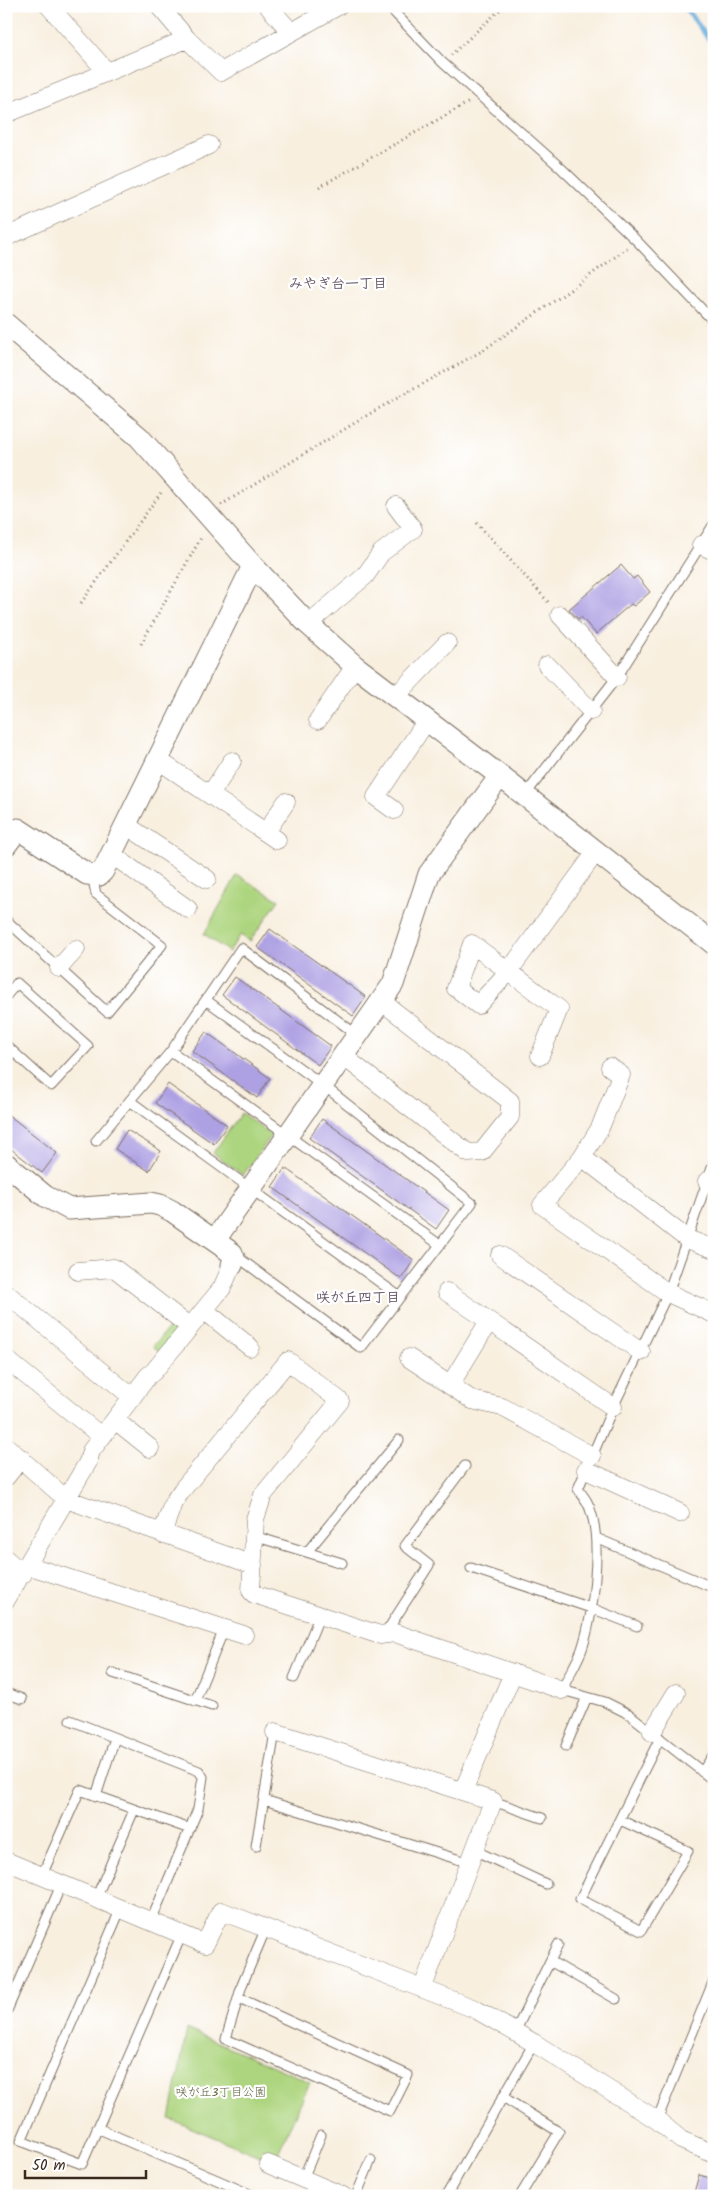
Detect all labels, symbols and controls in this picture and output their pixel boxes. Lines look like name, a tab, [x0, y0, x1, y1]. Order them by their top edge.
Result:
district label: みやぎ台一丁目	[289, 273, 387, 295]
district label: 咲が丘四丁目	[316, 1287, 400, 1309]
park label: 咲が丘3丁目公園	[176, 2083, 266, 2102]
scale bar	[25, 2147, 146, 2179]
text: 50 m	[32, 2154, 66, 2178]

